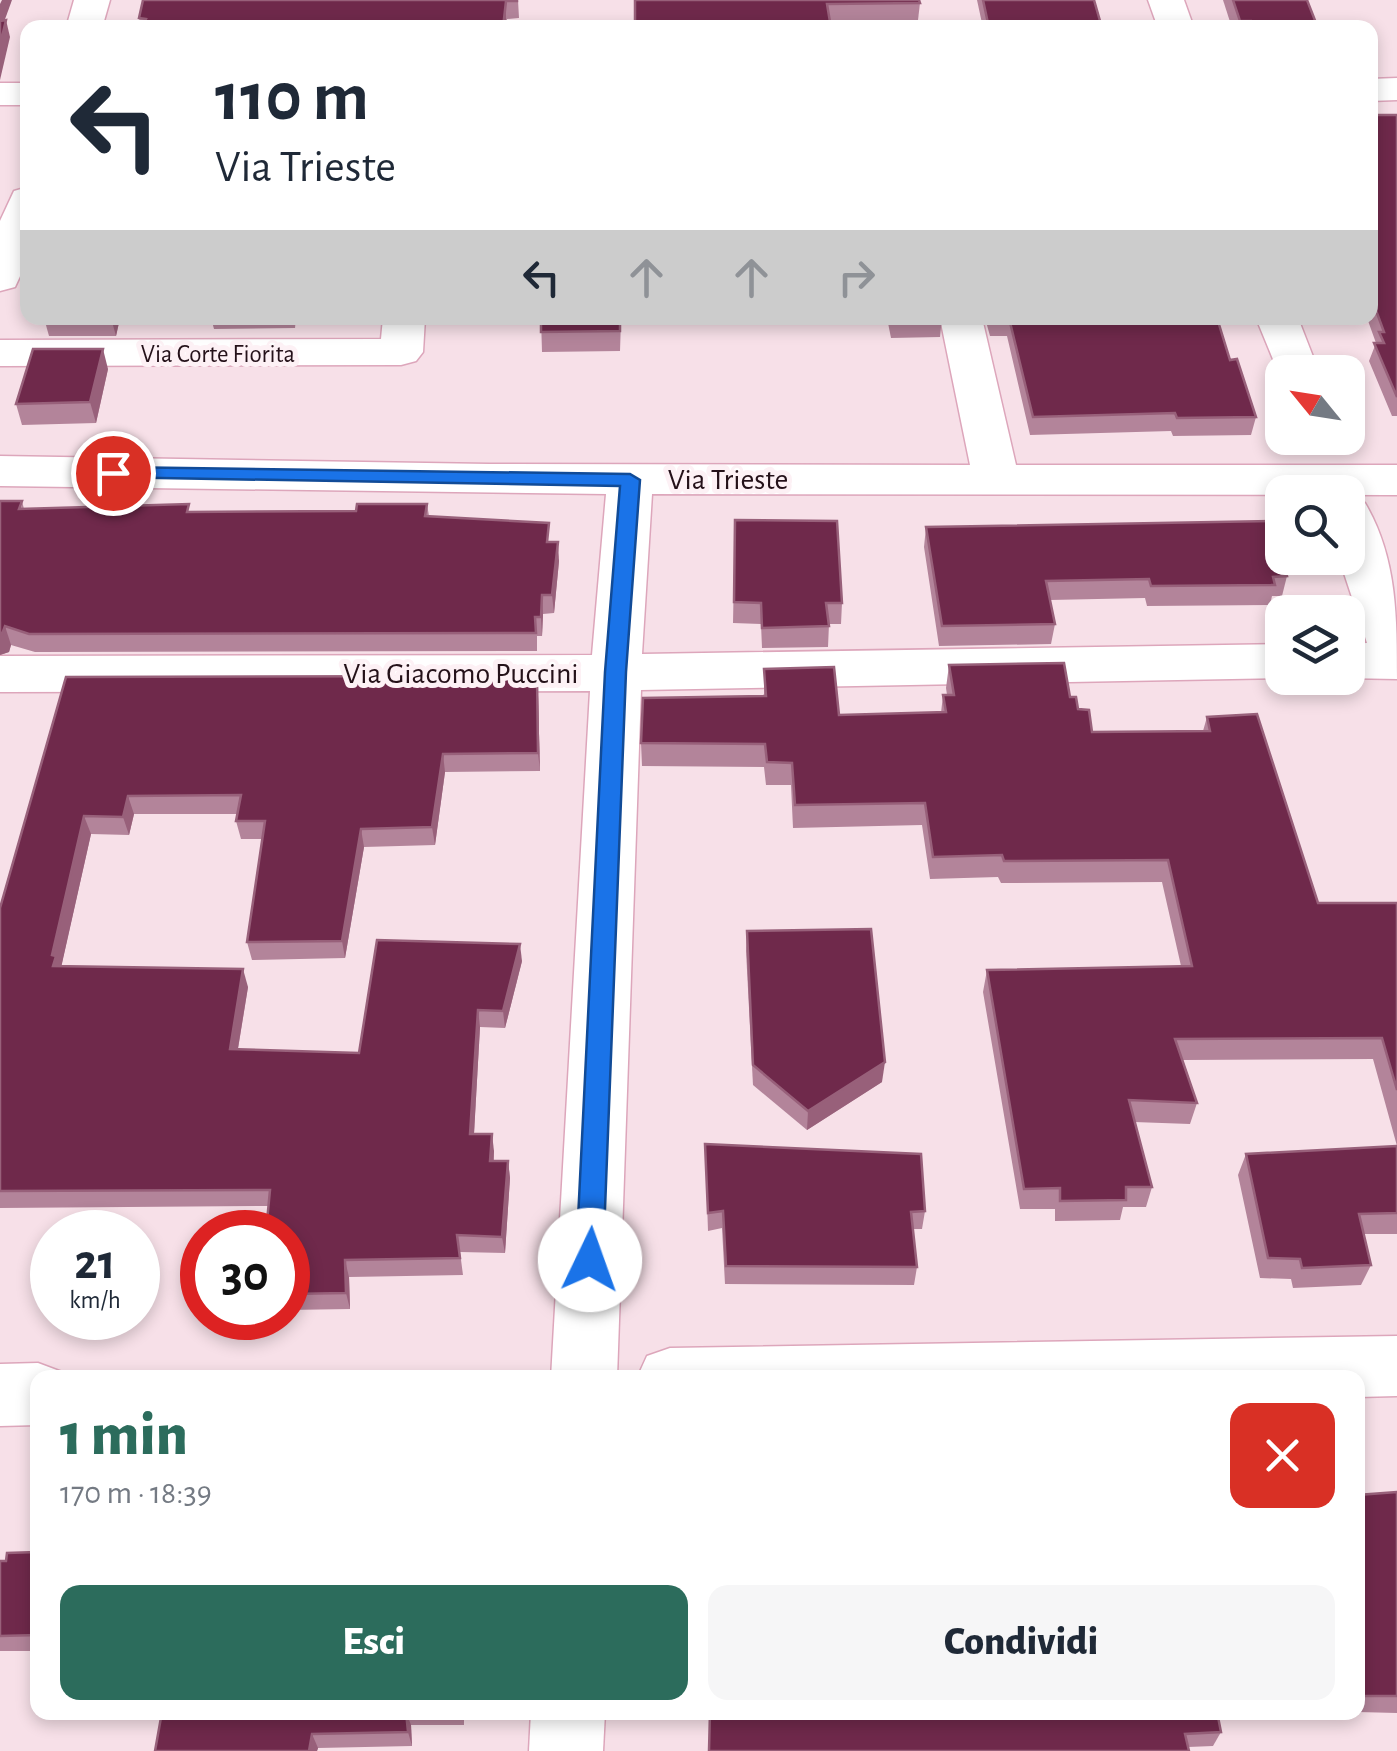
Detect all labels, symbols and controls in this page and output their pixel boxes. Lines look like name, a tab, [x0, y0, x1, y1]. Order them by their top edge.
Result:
icon: left	[50, 60, 180, 190]
text: 110 m	[215, 63, 369, 133]
text: Via Trieste	[215, 145, 396, 190]
icon: left	[514, 250, 569, 305]
icon: ahead	[619, 250, 674, 305]
icon: ahead	[724, 250, 779, 305]
icon: right	[829, 250, 884, 305]
street label: Via Corte Fiorita	[141, 342, 295, 367]
north arrow	[1265, 355, 1365, 455]
map controls	[1265, 355, 1365, 695]
pin	[71, 431, 156, 516]
icon: arrive	[86, 446, 141, 501]
street label: Via Trieste	[668, 465, 788, 495]
button: search	[1265, 475, 1365, 575]
button: layers	[1265, 595, 1365, 695]
street label: Via Giacomo Puccini	[343, 659, 579, 689]
position arrow	[538, 1208, 642, 1312]
speed limit sign: 30	[180, 1210, 310, 1340]
text: 21	[74, 1238, 116, 1288]
text: km/h	[69, 1288, 121, 1313]
button: close	[1230, 1403, 1335, 1508]
text: 1 min	[60, 1406, 188, 1466]
text: 170 m · 18:39	[60, 1477, 212, 1509]
button: Esci	[60, 1585, 688, 1700]
button: Condividi	[708, 1585, 1335, 1700]

